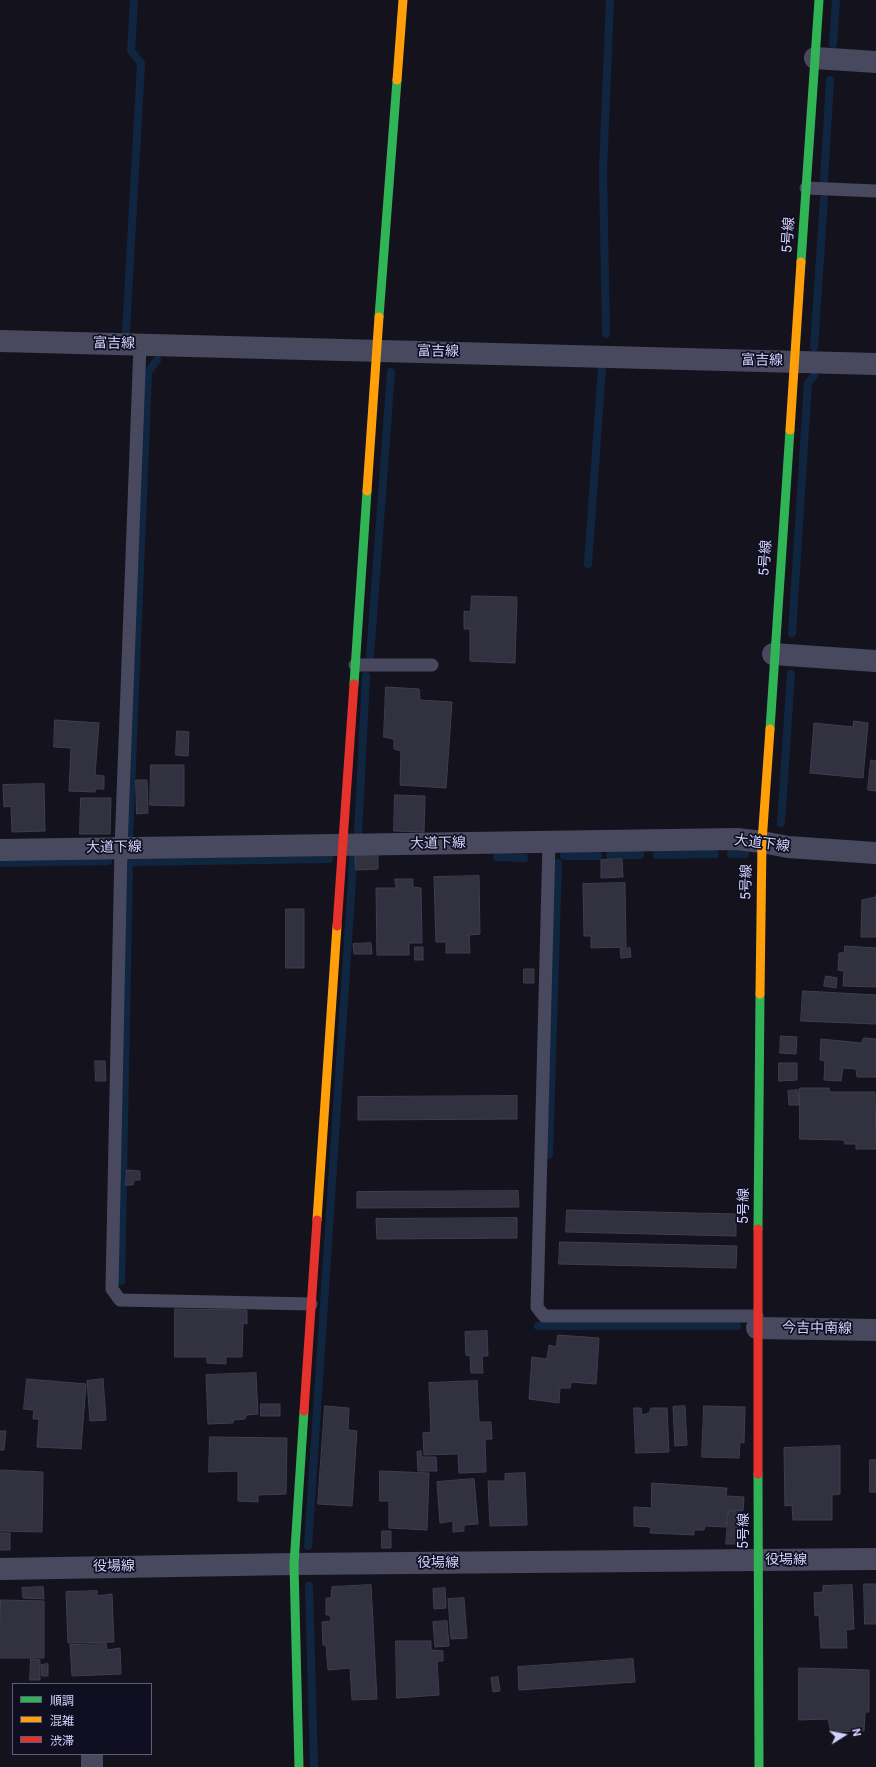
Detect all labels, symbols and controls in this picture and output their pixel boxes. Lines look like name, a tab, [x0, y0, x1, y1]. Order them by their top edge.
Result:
street label: 5号線	[779, 217, 799, 253]
street label: 富吉線	[93, 335, 135, 353]
street label: 富吉線	[417, 343, 459, 361]
street label: 富吉線	[741, 352, 783, 370]
street label: 5号線	[756, 540, 776, 576]
street label: 大道下線	[733, 832, 791, 856]
street label: 大道下線	[410, 835, 466, 853]
street label: 大道下線	[86, 839, 142, 857]
street label: 5号線	[738, 864, 756, 900]
street label: 5号線	[736, 1188, 752, 1224]
street label: 今吉中南線	[782, 1320, 852, 1338]
street label: 5号線	[736, 1513, 752, 1549]
street label: 役場線	[765, 1552, 807, 1568]
street label: 役場線	[417, 1555, 459, 1571]
street label: 役場線	[93, 1558, 135, 1576]
legend	[12, 1683, 152, 1755]
text: 順調	[50, 1694, 74, 1708]
text: 混雑	[50, 1714, 74, 1728]
north arrow	[824, 1715, 864, 1755]
text: N	[849, 1728, 863, 1738]
text: 渋滞	[50, 1734, 74, 1748]

